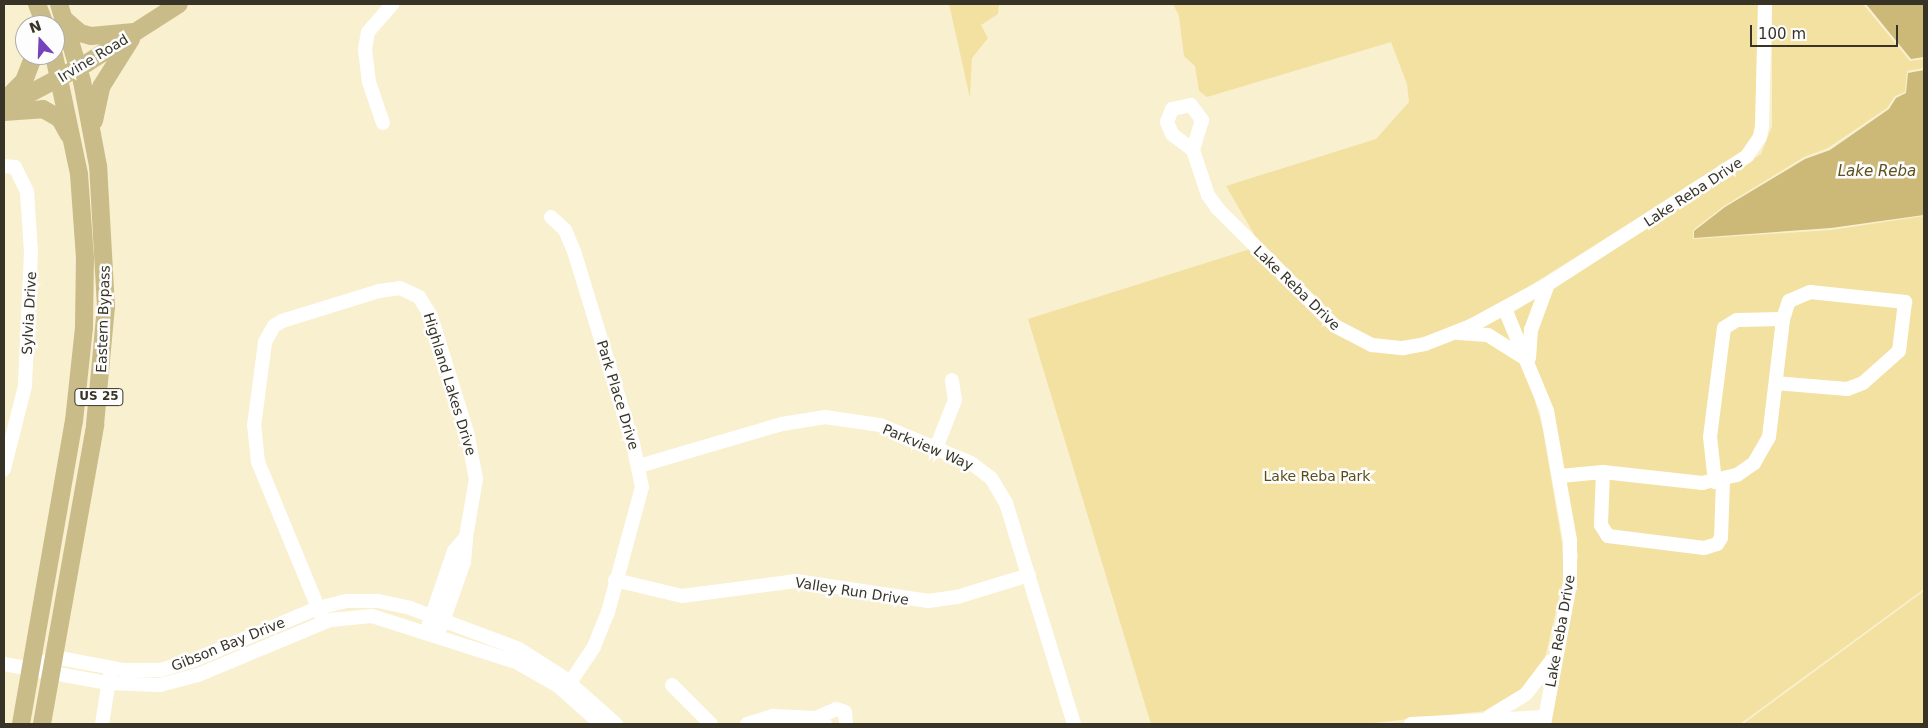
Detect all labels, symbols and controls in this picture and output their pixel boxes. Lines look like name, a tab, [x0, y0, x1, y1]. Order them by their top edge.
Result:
north arrow	[15, 15, 65, 65]
scale bar	[1753, 15, 1900, 47]
text: N	[27, 17, 43, 36]
text: 100 m	[1758, 25, 1806, 43]
street label: Irvine Road	[55, 30, 131, 86]
street label: Lake Reba Drive	[1641, 154, 1745, 230]
water label: Lake Reba	[1838, 163, 1916, 181]
street label: Lake Reba Drive	[1250, 242, 1344, 334]
street label: Eastern Bypass	[93, 265, 113, 373]
street label: Sylvia Drive	[18, 271, 40, 355]
street label: Highland Lakes Drive	[420, 311, 480, 457]
street label: Park Place Drive	[593, 338, 643, 452]
road number: US 25	[74, 388, 124, 407]
street label: Parkview Way	[880, 420, 976, 474]
park label: Lake Reba Park	[1264, 468, 1370, 484]
street label: Lake Reba Drive	[1542, 573, 1578, 689]
street label: Valley Run Drive	[794, 574, 910, 608]
street label: Gibson Bay Drive	[169, 614, 287, 674]

